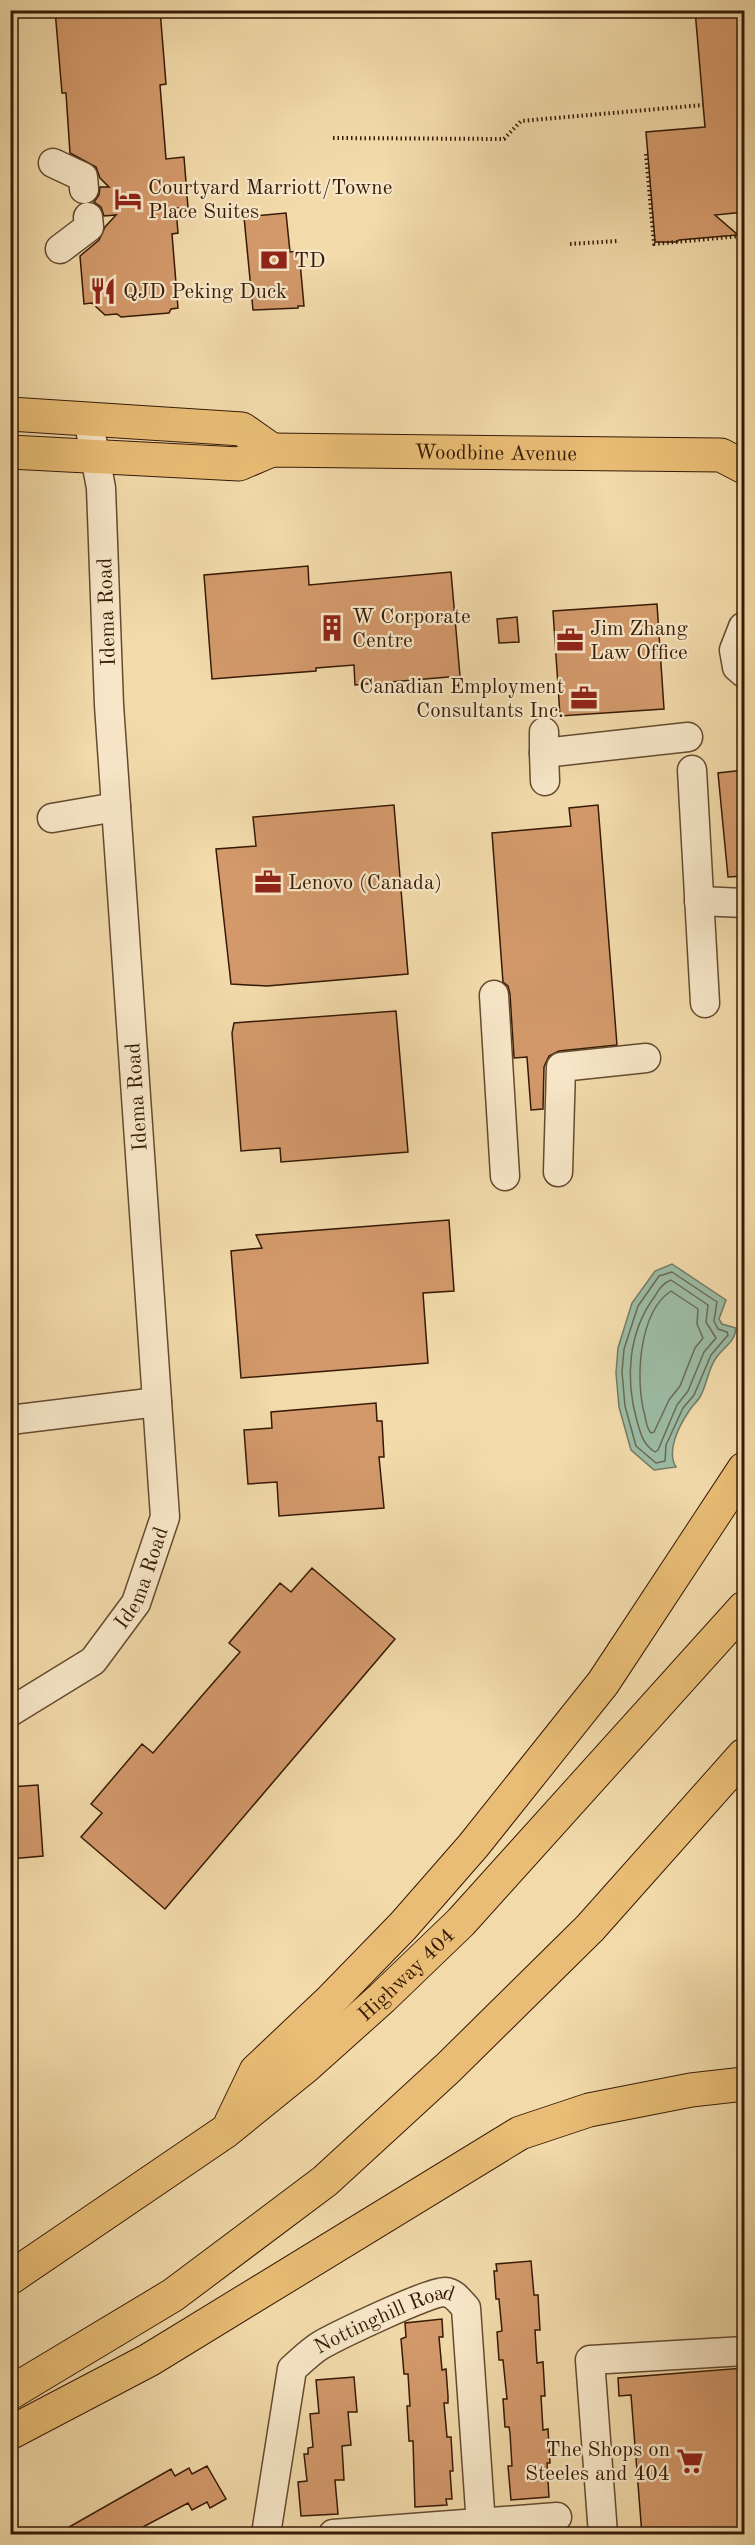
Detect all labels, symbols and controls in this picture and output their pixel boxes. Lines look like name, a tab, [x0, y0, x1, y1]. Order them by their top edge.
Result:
place label: Courtyard Marriott/Towne Place Suites	[148, 178, 392, 223]
hotel icon: Courtyard Marriott/Towne Place Suites	[113, 184, 143, 214]
bank icon: TD	[259, 245, 289, 275]
place label: TD	[294, 251, 325, 272]
restaurant icon: QJD Peking Duck	[88, 276, 118, 306]
place label: QJD Peking Duck	[123, 282, 287, 303]
street label: Woodbine Avenue	[415, 443, 577, 465]
street label: Idema Road	[95, 557, 120, 667]
place label: W Corporate Centre	[352, 607, 471, 652]
building icon: W Corporate Centre	[317, 613, 347, 643]
place label: Jim Zhang Law Office	[590, 619, 688, 664]
office icon: Jim Zhang Law Office	[555, 625, 585, 655]
place label: Canadian Employment Consultants Inc.	[359, 677, 564, 722]
office icon: Canadian Employment Consultants Inc.	[569, 683, 599, 713]
office icon: Lenovo (Canada)	[253, 867, 283, 897]
place label: Lenovo (Canada)	[288, 873, 442, 894]
street label: Idema Road	[123, 1042, 152, 1152]
street label: Idema Road	[112, 1525, 173, 1633]
street label: Highway 404	[355, 1925, 459, 2026]
street label: Nottinghill Road	[311, 2283, 457, 2359]
place label: The Shops on Steeles and 404	[525, 2440, 670, 2485]
supermarket icon: The Shops on Steeles and 404	[675, 2446, 705, 2476]

